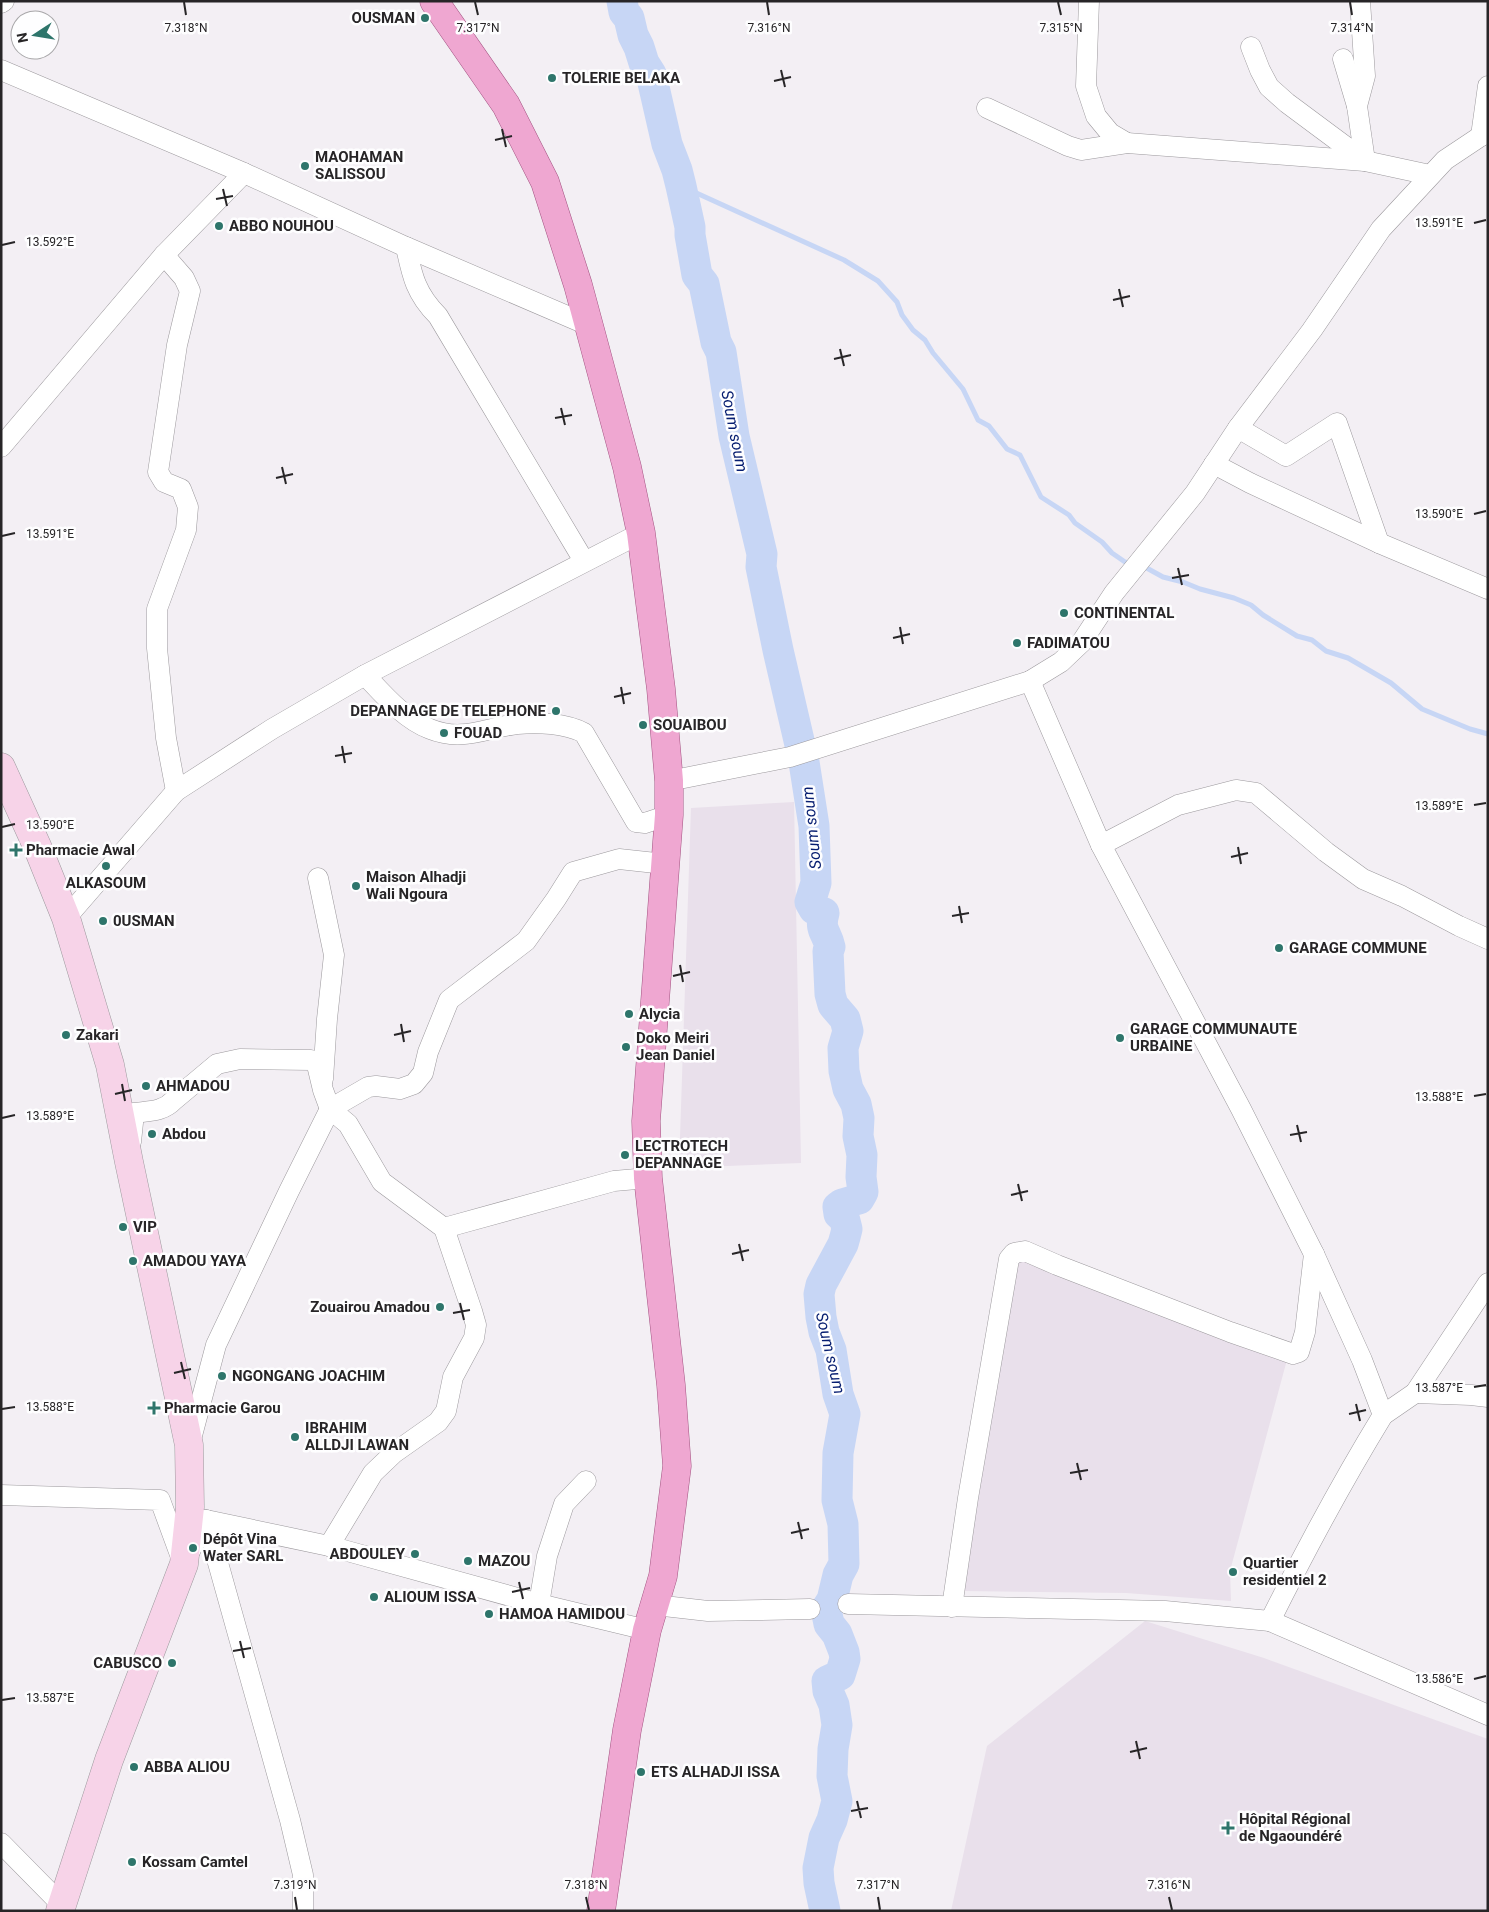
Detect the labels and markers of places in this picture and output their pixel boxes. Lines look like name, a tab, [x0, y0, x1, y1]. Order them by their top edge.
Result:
place label: OUSMAN	[352, 9, 415, 27]
marker: OUSMAN	[419, 12, 431, 24]
place label: TOLERIE BELAKA	[562, 69, 681, 87]
marker: TOLERIE BELAKA	[546, 72, 558, 84]
place label: MAOHAMAN SALISSOU	[315, 148, 403, 183]
marker: MAOHAMAN SALISSOU	[299, 160, 311, 172]
place label: ABBO NOUHOU	[229, 217, 334, 235]
marker: ABBO NOUHOU	[213, 220, 225, 232]
place label: CONTINENTAL	[1074, 604, 1174, 622]
marker: CONTINENTAL	[1058, 607, 1070, 619]
place label: FADIMATOU	[1027, 634, 1110, 652]
marker: FADIMATOU	[1011, 637, 1023, 649]
place label: DEPANNAGE DE TELEPHONE	[350, 702, 547, 720]
marker: DEPANNAGE DE TELEPHONE	[550, 705, 562, 717]
place label: SOUAIBOU	[653, 716, 727, 734]
marker: SOUAIBOU	[637, 719, 649, 731]
place label: FOUAD	[454, 724, 502, 742]
marker: FOUAD	[438, 727, 450, 739]
place label: Pharmacie Awal	[26, 841, 135, 859]
marker: Pharmacie Awal	[10, 844, 22, 856]
marker: ALKASOUM	[100, 860, 112, 872]
place label: Maison Alhadji Wali Ngoura	[366, 868, 466, 903]
place label: ALKASOUM	[66, 874, 146, 892]
marker: Maison Alhadji Wali Ngoura	[350, 880, 362, 892]
place label: 0USMAN	[113, 912, 175, 930]
marker: 0USMAN	[97, 915, 109, 927]
place label: GARAGE COMMUNE	[1289, 939, 1427, 957]
marker: GARAGE COMMUNE	[1273, 942, 1285, 954]
place label: Alycia	[639, 1005, 680, 1023]
marker: Alycia	[623, 1008, 635, 1020]
place label: GARAGE COMMUNAUTE URBAINE	[1130, 1020, 1297, 1055]
place label: Zakari	[76, 1026, 119, 1044]
marker: Zakari	[60, 1029, 72, 1041]
place label: Doko Meiri Jean Daniel	[636, 1029, 715, 1064]
marker: GARAGE COMMUNAUTE URBAINE	[1114, 1032, 1126, 1044]
marker: Doko Meiri Jean Daniel	[620, 1041, 632, 1053]
place label: AHMADOU	[156, 1077, 230, 1095]
marker: AHMADOU	[140, 1080, 152, 1092]
place label: Abdou	[162, 1125, 206, 1143]
marker: Abdou	[146, 1128, 158, 1140]
place label: LECTROTECH DEPANNAGE	[635, 1137, 728, 1172]
marker: LECTROTECH DEPANNAGE	[619, 1149, 631, 1161]
place label: VIP	[133, 1218, 157, 1236]
marker: VIP	[117, 1221, 129, 1233]
place label: AMADOU YAYA	[143, 1252, 247, 1270]
marker: AMADOU YAYA	[127, 1255, 139, 1267]
place label: Zouairou Amadou	[310, 1298, 430, 1316]
marker: Zouairou Amadou	[434, 1301, 446, 1313]
place label: NGONGANG JOACHIM	[232, 1367, 385, 1385]
marker: NGONGANG JOACHIM	[216, 1370, 228, 1382]
place label: Pharmacie Garou	[164, 1399, 281, 1417]
marker: Pharmacie Garou	[148, 1402, 160, 1414]
place label: IBRAHIM ALLDJI LAWAN	[305, 1419, 409, 1454]
marker: IBRAHIM ALLDJI LAWAN	[289, 1431, 301, 1443]
place label: Dépôt Vina Water SARL	[203, 1530, 283, 1565]
marker: Dépôt Vina Water SARL	[187, 1542, 199, 1554]
place label: ABDOULEY	[330, 1545, 406, 1563]
marker: ABDOULEY	[409, 1548, 421, 1560]
place label: MAZOU	[478, 1552, 531, 1570]
place label: Quartier residentiel 2	[1243, 1554, 1327, 1589]
marker: MAZOU	[462, 1555, 474, 1567]
marker: Quartier residentiel 2	[1227, 1566, 1239, 1578]
place label: ALIOUM ISSA	[384, 1588, 478, 1606]
marker: ALIOUM ISSA	[368, 1591, 380, 1603]
place label: HAMOA HAMIDOU	[499, 1605, 625, 1623]
marker: HAMOA HAMIDOU	[483, 1608, 495, 1620]
place label: CABUSCO	[93, 1654, 162, 1672]
marker: CABUSCO	[166, 1657, 178, 1669]
place label: ABBA ALIOU	[144, 1758, 230, 1776]
marker: ABBA ALIOU	[128, 1761, 140, 1773]
place label: ETS ALHADJI ISSA	[651, 1763, 781, 1781]
marker: ETS ALHADJI ISSA	[635, 1766, 647, 1778]
place label: Hôpital Régional de Ngaoundéré	[1239, 1810, 1350, 1845]
marker: Hôpital Régional de Ngaoundéré	[1221, 1821, 1235, 1835]
place label: Kossam Camtel	[142, 1853, 248, 1871]
marker: Kossam Camtel	[126, 1856, 138, 1868]

